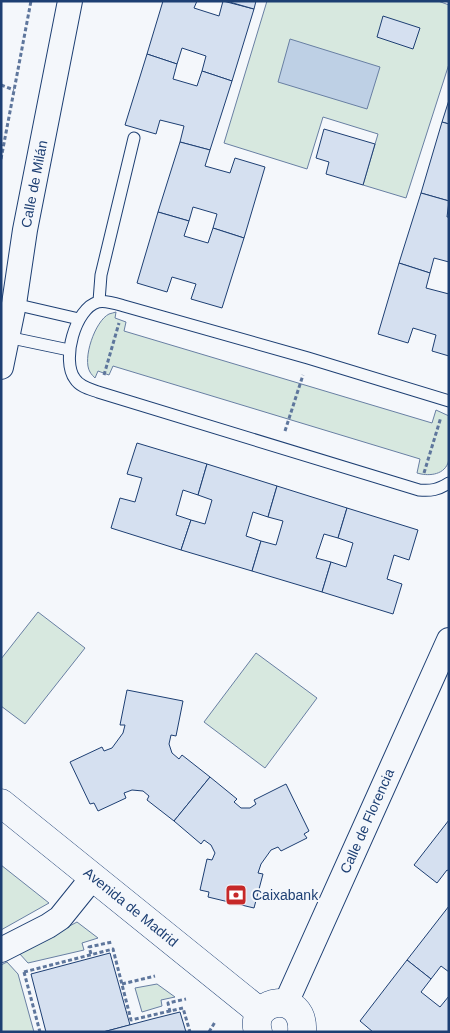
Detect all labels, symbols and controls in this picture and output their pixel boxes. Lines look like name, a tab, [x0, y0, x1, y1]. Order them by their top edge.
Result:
street label: Calle de Milán	[18, 139, 50, 229]
street label: Calle de Florencia	[337, 766, 397, 876]
street label: Avenida de Madrid	[81, 864, 181, 950]
bank icon: Caixabank	[224, 883, 248, 907]
place label: Caixabank	[252, 887, 319, 903]

